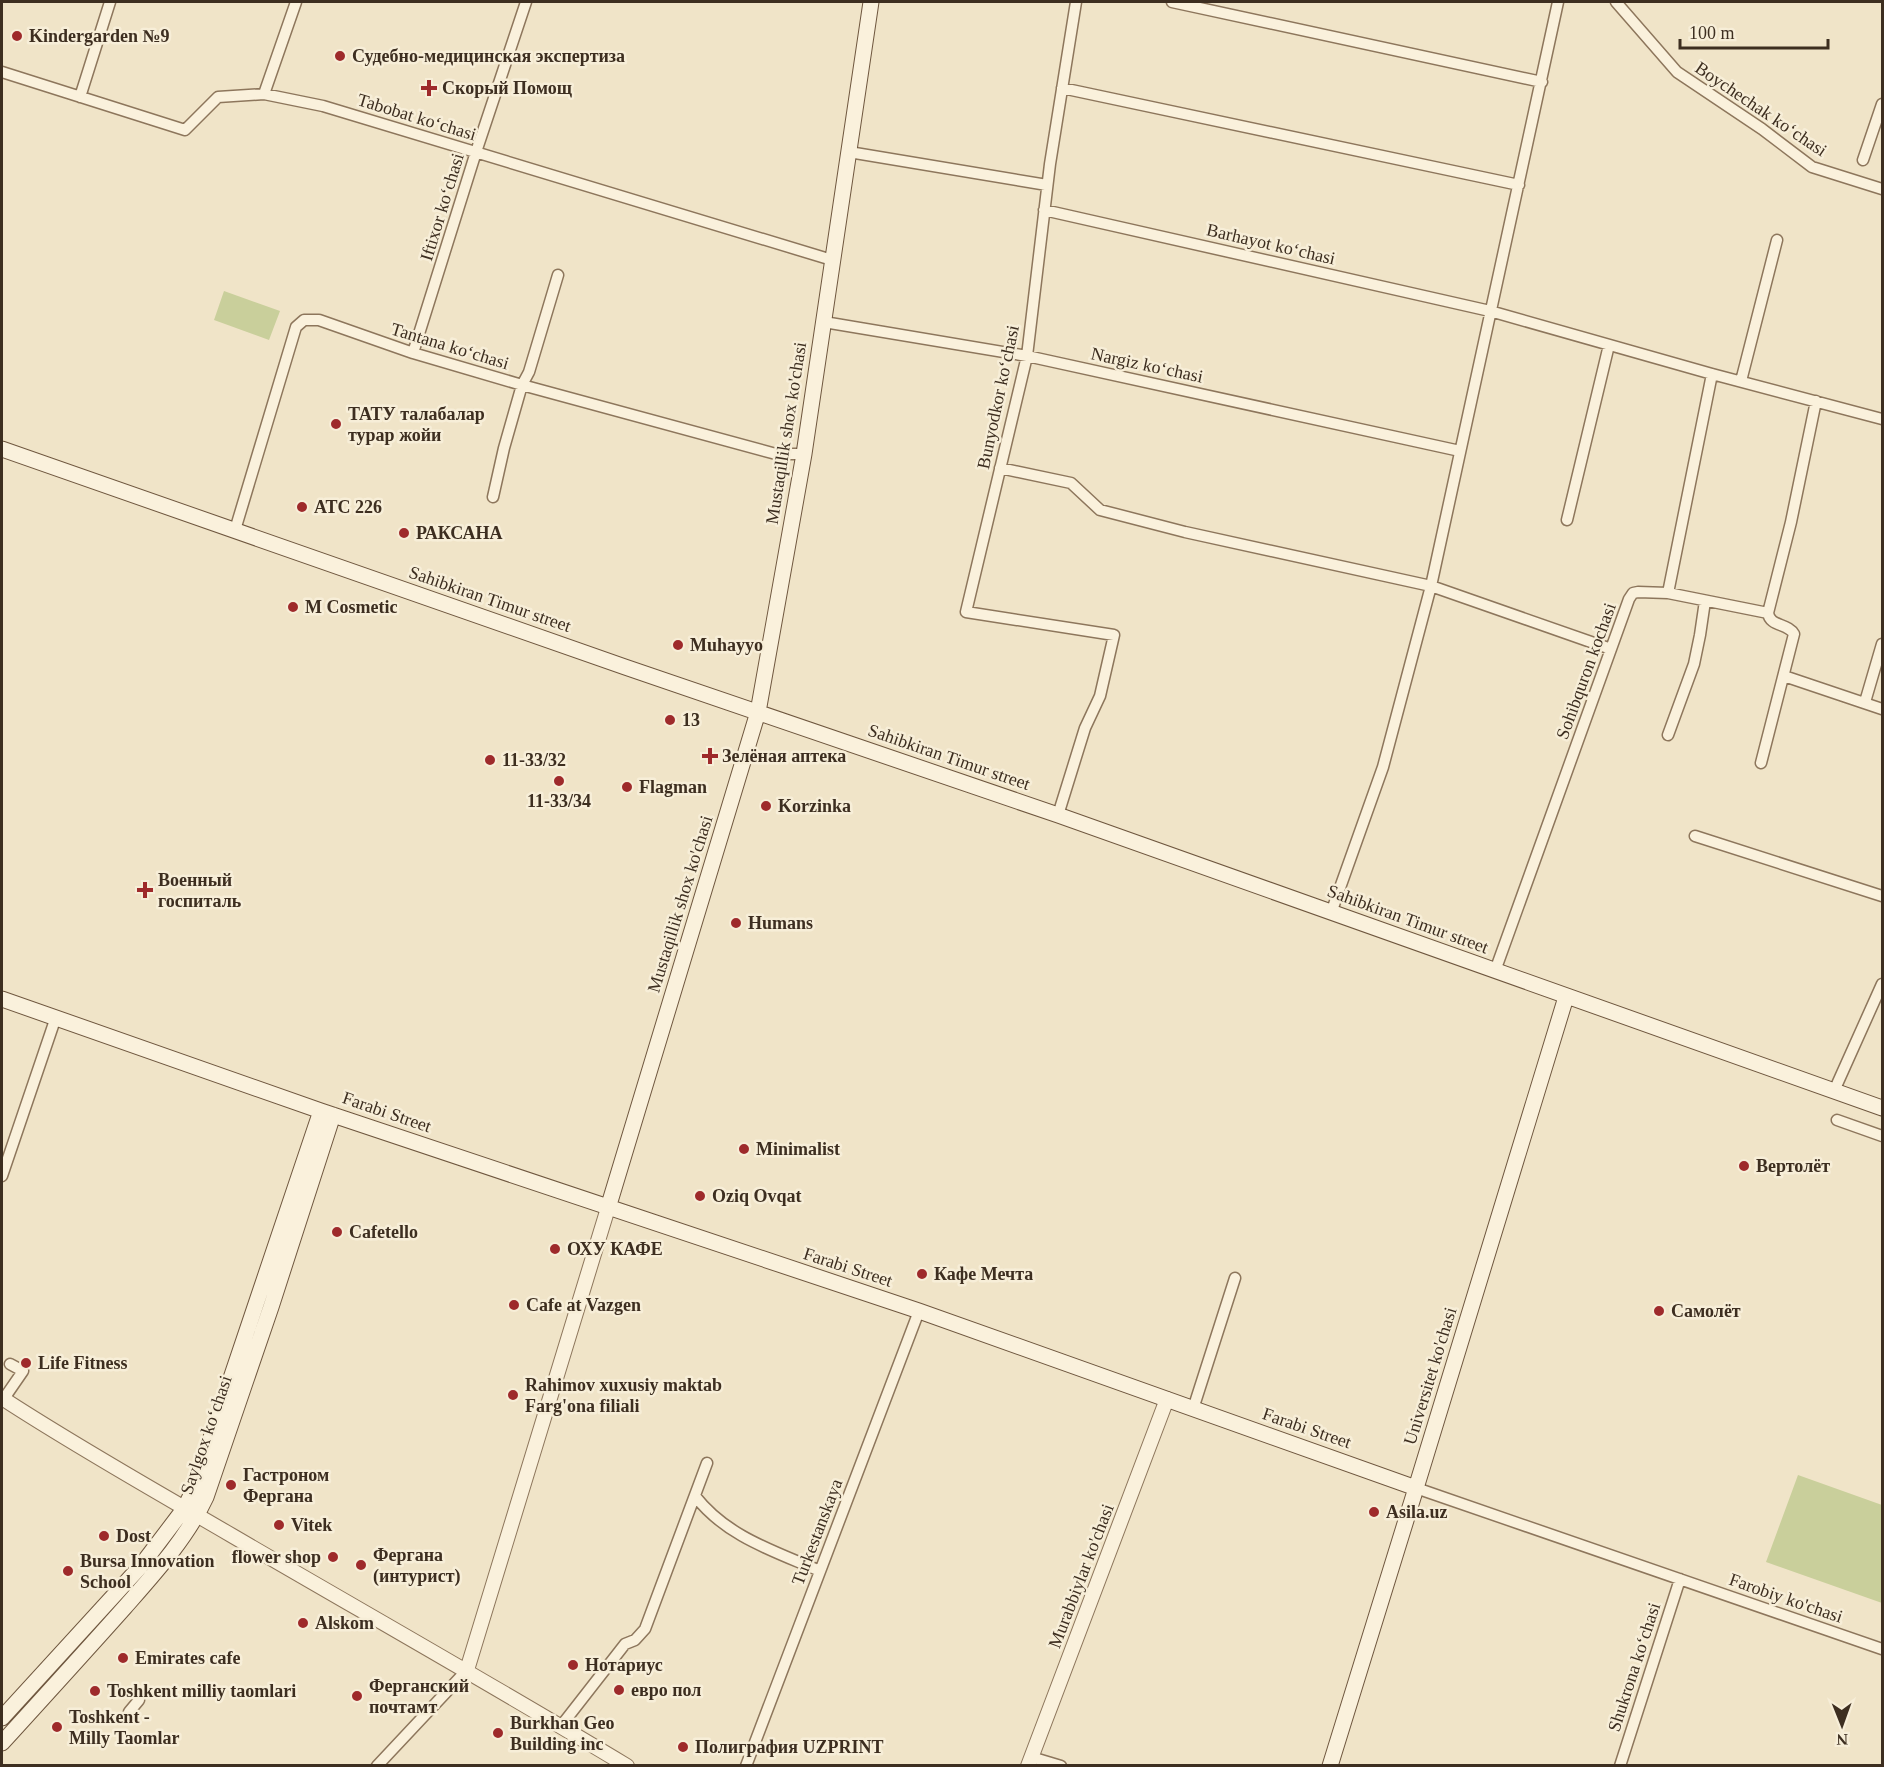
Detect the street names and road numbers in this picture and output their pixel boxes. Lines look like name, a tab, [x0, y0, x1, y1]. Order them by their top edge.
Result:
street label: Boychechak koʻchasi	[1691, 58, 1831, 160]
street label: Tabobat koʻchasi	[355, 89, 479, 145]
street label: Iftixor koʻchasi	[416, 151, 468, 263]
street label: Barhayot koʻchasi	[1205, 219, 1337, 269]
street label: Tantana koʻchasi	[389, 319, 511, 373]
street label: Bunyodkor koʻchasi	[973, 323, 1023, 471]
street label: Mustaqillik shox ko'chasi	[762, 340, 810, 526]
street label: Nargiz koʻchasi	[1089, 343, 1205, 387]
street label: Sahibkiran Timur street	[406, 562, 574, 636]
street label: Sohibquron kochasi	[1552, 600, 1620, 742]
street label: Sahibkiran Timur street	[865, 720, 1033, 794]
street label: Mustaqillik shox ko'chasi	[644, 813, 716, 995]
street label: Sahibkiran Timur street	[1325, 881, 1491, 957]
street label: Farabi Street	[340, 1087, 434, 1137]
street label: Farabi Street	[801, 1243, 895, 1291]
street label: Universitet ko'chasi	[1400, 1305, 1460, 1447]
street label: Saylgox koʻchasi	[176, 1373, 236, 1497]
street label: Farabi Street	[1260, 1403, 1354, 1453]
street label: Turkestanskaya	[788, 1476, 846, 1588]
street label: Murabbiylar ko'chasi	[1044, 1501, 1118, 1651]
street label: Farobiy ko'chasi	[1727, 1569, 1845, 1627]
street label: Shukrona koʻchasi	[1604, 1600, 1664, 1734]

